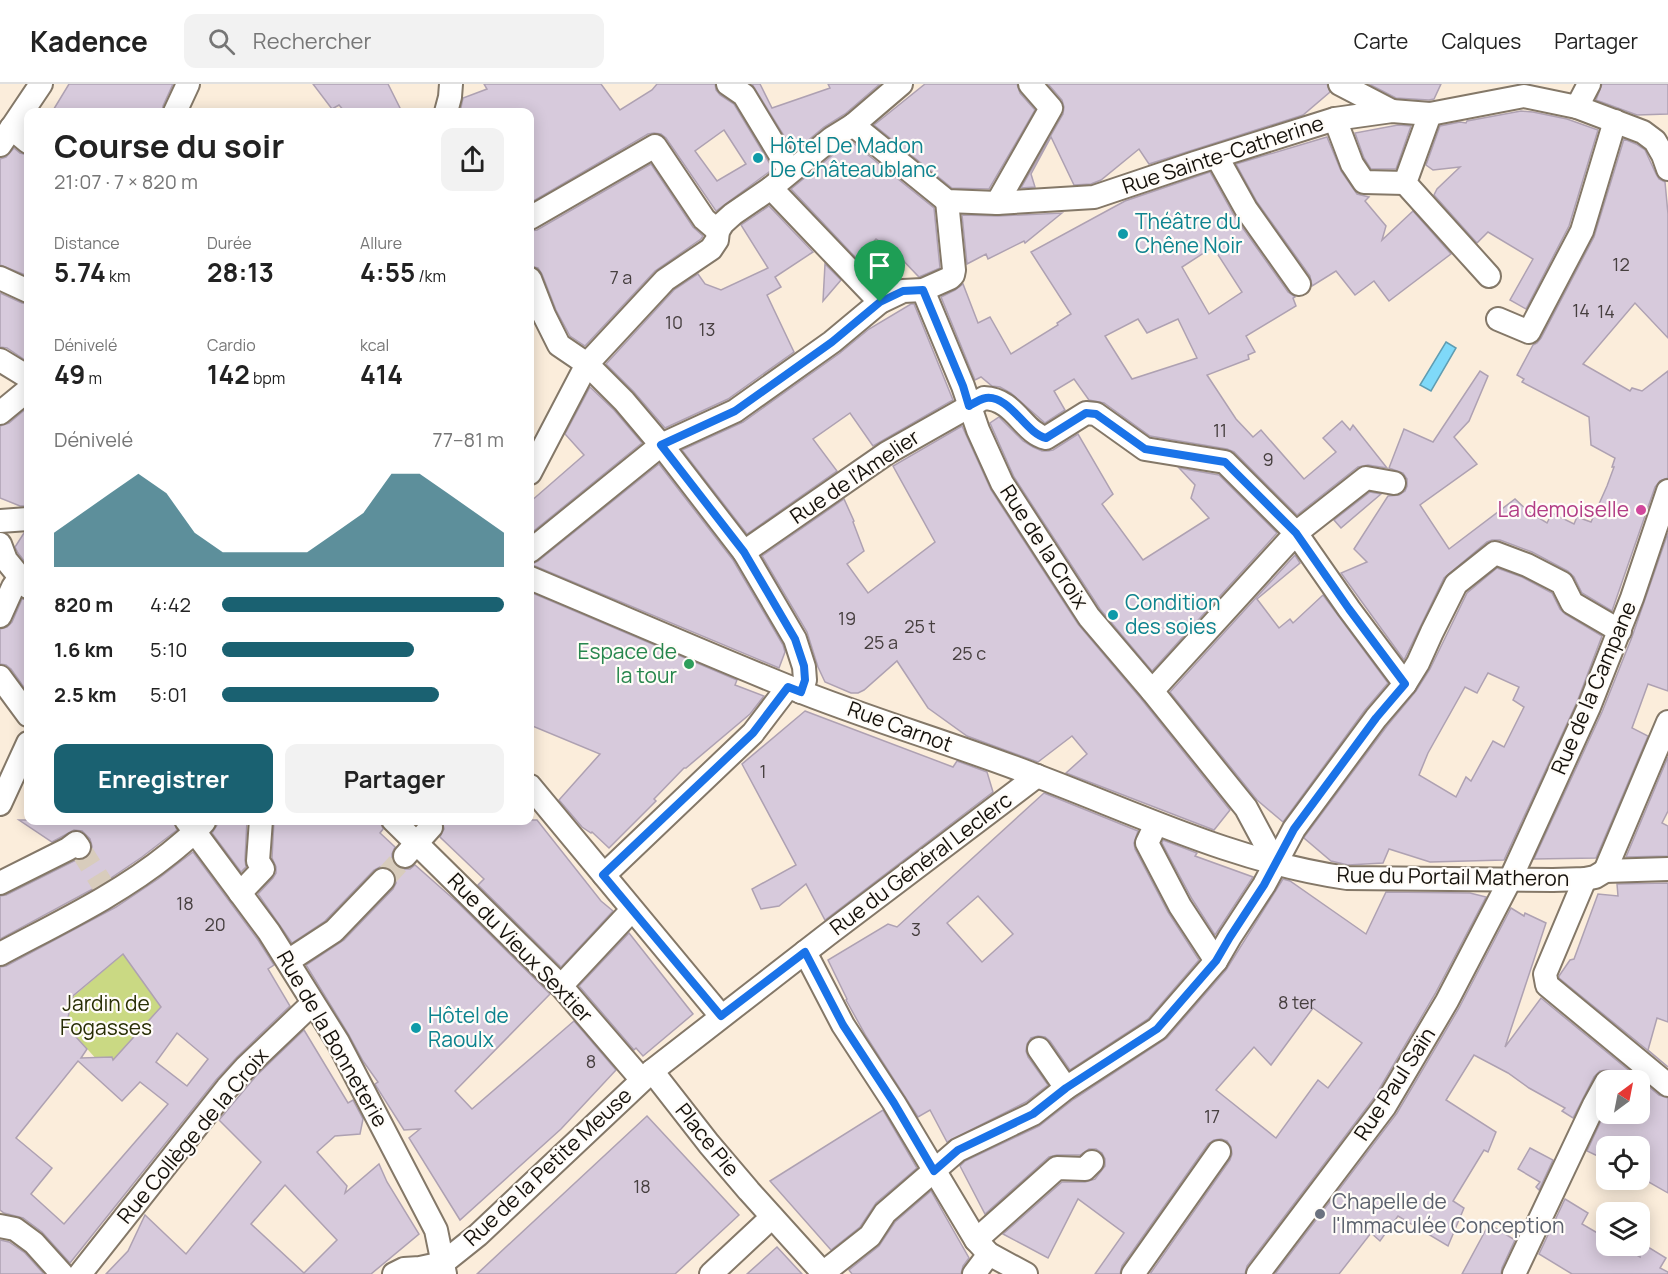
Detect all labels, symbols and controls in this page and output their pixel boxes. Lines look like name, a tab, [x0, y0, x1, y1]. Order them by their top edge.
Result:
search box	[184, 14, 604, 68]
text: Kadence	[30, 22, 148, 60]
icon: search	[205, 25, 238, 58]
text: Rechercher	[253, 26, 371, 56]
text: Carte	[1354, 27, 1408, 55]
text: Calques	[1441, 27, 1521, 55]
text: Partager	[1554, 27, 1638, 55]
street label: Rue Sainte-Catherine	[1118, 108, 1327, 200]
text: Course du soir	[54, 123, 285, 168]
button: share	[441, 128, 504, 191]
place label: Hôtel De Madon De Châteaublanc	[770, 131, 937, 183]
marker: Hôtel De Madon De Châteaublanc	[751, 151, 765, 165]
text: 21:07 · 7 × 820 m	[54, 168, 198, 195]
place label: Théâtre du Chêne Noir	[1135, 207, 1243, 259]
marker: Théâtre du Chêne Noir	[1116, 227, 1130, 241]
text: Distance	[54, 232, 120, 254]
text: Durée	[207, 232, 252, 254]
text: Allure	[360, 232, 402, 254]
pin	[854, 240, 905, 302]
icon: arrive	[863, 249, 896, 282]
house number: 12	[1612, 252, 1630, 276]
text: 5.74	[54, 254, 106, 290]
text: 28:13	[207, 254, 274, 290]
text: 4:55	[360, 254, 415, 290]
text: km	[106, 265, 131, 287]
text: /km	[415, 265, 446, 287]
house number: 7 a	[610, 265, 632, 289]
house number: 14	[1572, 298, 1590, 322]
house number: 14	[1597, 299, 1615, 323]
house number: 10	[665, 310, 683, 334]
house number: 13	[699, 317, 715, 341]
text: Dénivelé	[54, 334, 117, 356]
text: Cardio	[207, 334, 256, 356]
text: kcal	[360, 334, 389, 356]
text: 49	[54, 356, 85, 392]
text: 142	[207, 356, 250, 392]
text: 414	[360, 356, 403, 392]
text: m	[85, 367, 102, 389]
text: bpm	[250, 367, 285, 389]
house number: 11	[1213, 418, 1227, 442]
street label: Rue de l'Amelier	[784, 422, 925, 530]
text: Dénivelé	[54, 426, 133, 453]
text: 77–81 m	[432, 426, 504, 453]
house number: 9	[1262, 447, 1274, 471]
street label: Rue de la Croix	[994, 479, 1095, 614]
place label: La demoiselle	[1498, 495, 1629, 523]
marker: La demoiselle	[1634, 503, 1648, 517]
place label: Condition des soies	[1125, 588, 1220, 640]
text: 820 m	[54, 591, 113, 618]
text: 4:42	[150, 591, 191, 618]
street label: Rue de la Campane	[1544, 597, 1642, 778]
house number: 19	[838, 606, 856, 630]
marker: Condition des soies	[1106, 608, 1120, 622]
house number: 25 t	[904, 614, 936, 638]
house number: 25 a	[864, 630, 898, 654]
text: 1.6 km	[54, 636, 113, 663]
text: 5:10	[150, 636, 188, 663]
place label: Espace de la tour	[577, 637, 677, 689]
house number: 25 c	[952, 641, 986, 665]
marker: Espace de la tour	[682, 657, 696, 671]
text: 2.5 km	[54, 681, 116, 708]
text: 5:01	[150, 681, 188, 708]
street label: Rue Carnot	[844, 694, 957, 758]
button: Enregistrer	[54, 744, 273, 813]
button: Partager	[285, 744, 504, 813]
house number: 1	[759, 759, 767, 783]
street label: Rue du Général Leclerc	[824, 785, 1017, 941]
street label: Rue du Portail Matheron	[1336, 860, 1570, 892]
street label: Rue du Vieux Sextier	[442, 867, 600, 1028]
house number: 18	[176, 891, 194, 915]
house number: 20	[204, 912, 226, 936]
house number: 3	[911, 917, 921, 941]
street label: Rue de la Bonneterie	[271, 945, 395, 1132]
park label: Jardin de Fogasses	[60, 989, 152, 1041]
house number: 8 ter	[1278, 990, 1316, 1014]
place label: Hôtel de Raoulx	[428, 1001, 509, 1053]
marker: Hôtel de Raoulx	[409, 1021, 423, 1035]
street label: Rue Paul Saïn	[1347, 1021, 1441, 1145]
street label: Rue Collège de la Croix	[110, 1042, 274, 1229]
house number: 8	[586, 1049, 596, 1073]
north arrow	[1596, 1070, 1650, 1124]
map controls	[1596, 1070, 1650, 1256]
street label: Rue de la Petite Meuse	[457, 1081, 637, 1252]
street label: Place Pie	[670, 1097, 746, 1182]
house number: 17	[1204, 1104, 1220, 1128]
button: locate	[1596, 1136, 1650, 1190]
house number: 18	[633, 1174, 651, 1198]
place label: Chapelle de l'Immaculée Conception	[1332, 1187, 1564, 1239]
button: layers	[1596, 1202, 1650, 1256]
marker: Chapelle de l'Immaculée Conception	[1313, 1207, 1327, 1221]

